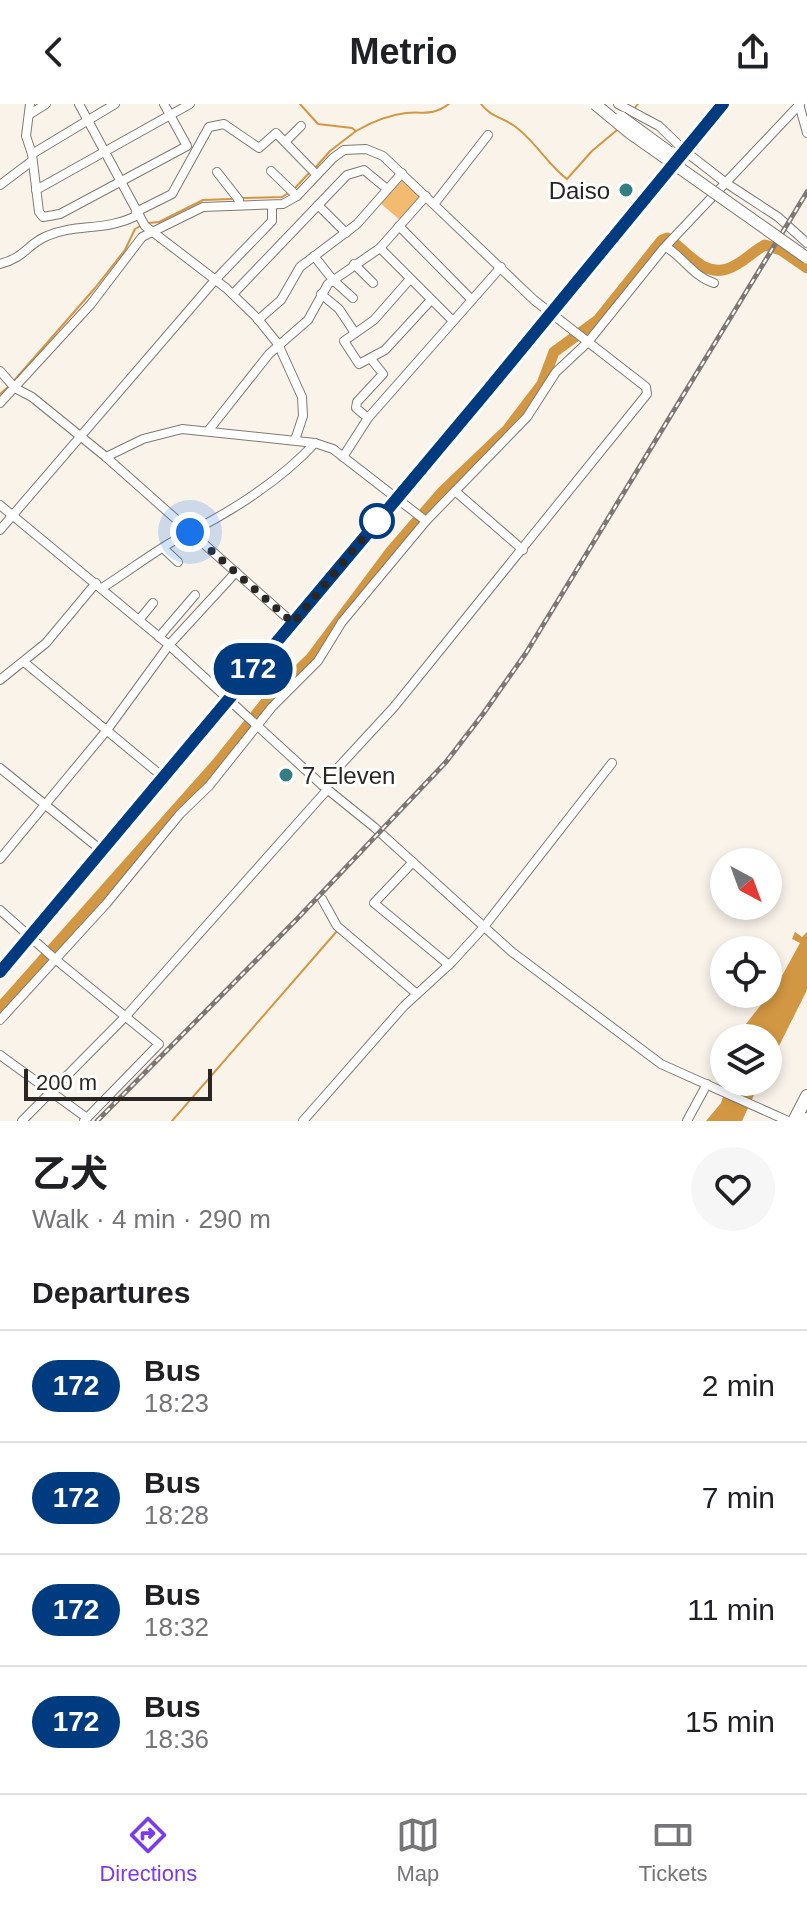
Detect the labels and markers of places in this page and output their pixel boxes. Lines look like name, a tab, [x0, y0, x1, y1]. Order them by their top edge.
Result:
place label: Daiso	[549, 177, 610, 204]
marker: Daiso	[617, 181, 635, 199]
unlabelled marker	[360, 504, 394, 538]
place label: 7 Eleven	[302, 762, 395, 789]
marker: 7 Eleven	[277, 766, 295, 784]

